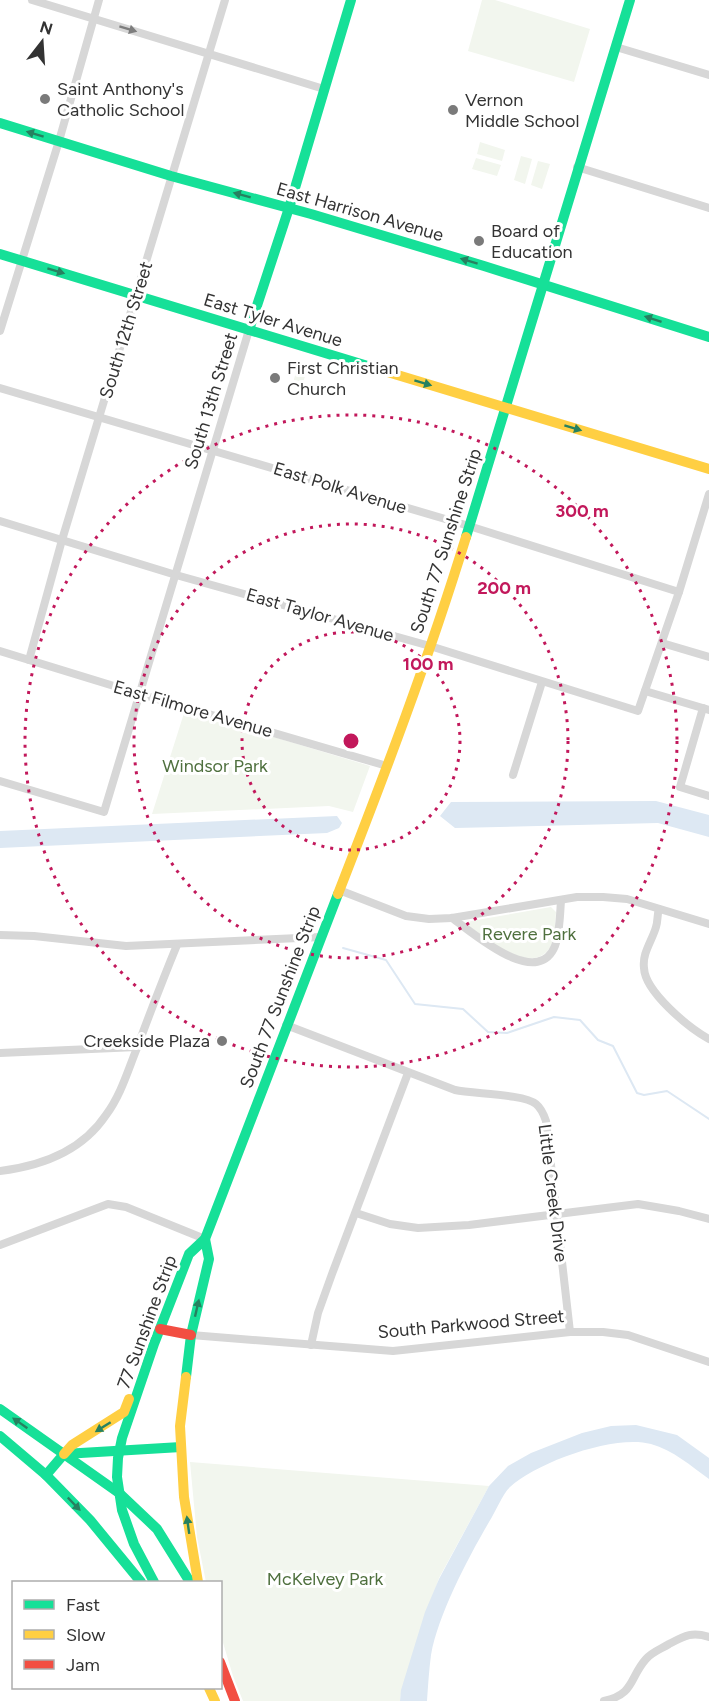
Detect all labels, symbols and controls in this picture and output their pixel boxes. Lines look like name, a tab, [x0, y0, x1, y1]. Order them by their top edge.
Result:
north arrow	[12, 12, 72, 72]
text: N	[38, 17, 55, 39]
one-way arrow	[119, 25, 137, 34]
place label: Saint Anthony's Catholic School	[57, 78, 184, 121]
place label: Vernon Middle School	[465, 89, 579, 132]
marker: Saint Anthony's Catholic School	[38, 92, 52, 106]
marker: Vernon Middle School	[446, 103, 460, 117]
one-way arrow	[26, 129, 44, 138]
street label: East Harrison Avenue	[274, 178, 446, 246]
one-way arrow	[233, 190, 251, 200]
place label: Board of Education	[491, 220, 573, 263]
marker: Board of Education	[472, 234, 486, 248]
one-way arrow	[460, 256, 478, 265]
street label: South 12th Street	[95, 259, 157, 401]
one-way arrow	[47, 266, 65, 276]
street label: East Tyler Avenue	[201, 288, 345, 352]
one-way arrow	[644, 314, 662, 323]
street label: South 13th Street	[180, 330, 242, 472]
place label: First Christian Church	[287, 357, 399, 400]
marker: First Christian Church	[268, 371, 282, 385]
one-way arrow	[414, 379, 432, 388]
one-way arrow	[564, 424, 582, 433]
street label: South 77 Sunshine Strip	[406, 446, 486, 636]
street label: East Polk Avenue	[271, 457, 409, 519]
text: 300 m	[555, 500, 609, 522]
text: 200 m	[477, 577, 531, 599]
street label: East Taylor Avenue	[244, 583, 397, 647]
text: 100 m	[403, 653, 453, 675]
street label: East Filmore Avenue	[111, 676, 275, 742]
centre of rings	[341, 731, 361, 751]
park label: Windsor Park	[162, 755, 268, 777]
street label: South 77 Sunshine Strip	[235, 903, 325, 1091]
park label: Revere Park	[482, 923, 576, 945]
place label: Creekside Plaza	[84, 1030, 210, 1052]
marker: Creekside Plaza	[215, 1034, 229, 1048]
street label: Little Creek Drive	[534, 1123, 572, 1263]
street label: 77 Sunshine Strip	[113, 1252, 181, 1392]
one-way arrow	[193, 1299, 203, 1317]
street label: South Parkwood Street	[377, 1305, 565, 1343]
one-way arrow	[12, 1417, 28, 1429]
one-way arrow	[95, 1421, 111, 1432]
one-way arrow	[67, 1496, 81, 1511]
one-way arrow	[183, 1515, 192, 1534]
park label: McKelvey Park	[267, 1568, 383, 1590]
legend	[12, 1581, 222, 1689]
text: Fast	[66, 1594, 100, 1616]
text: Slow	[66, 1624, 105, 1646]
text: Jam	[66, 1654, 100, 1676]

